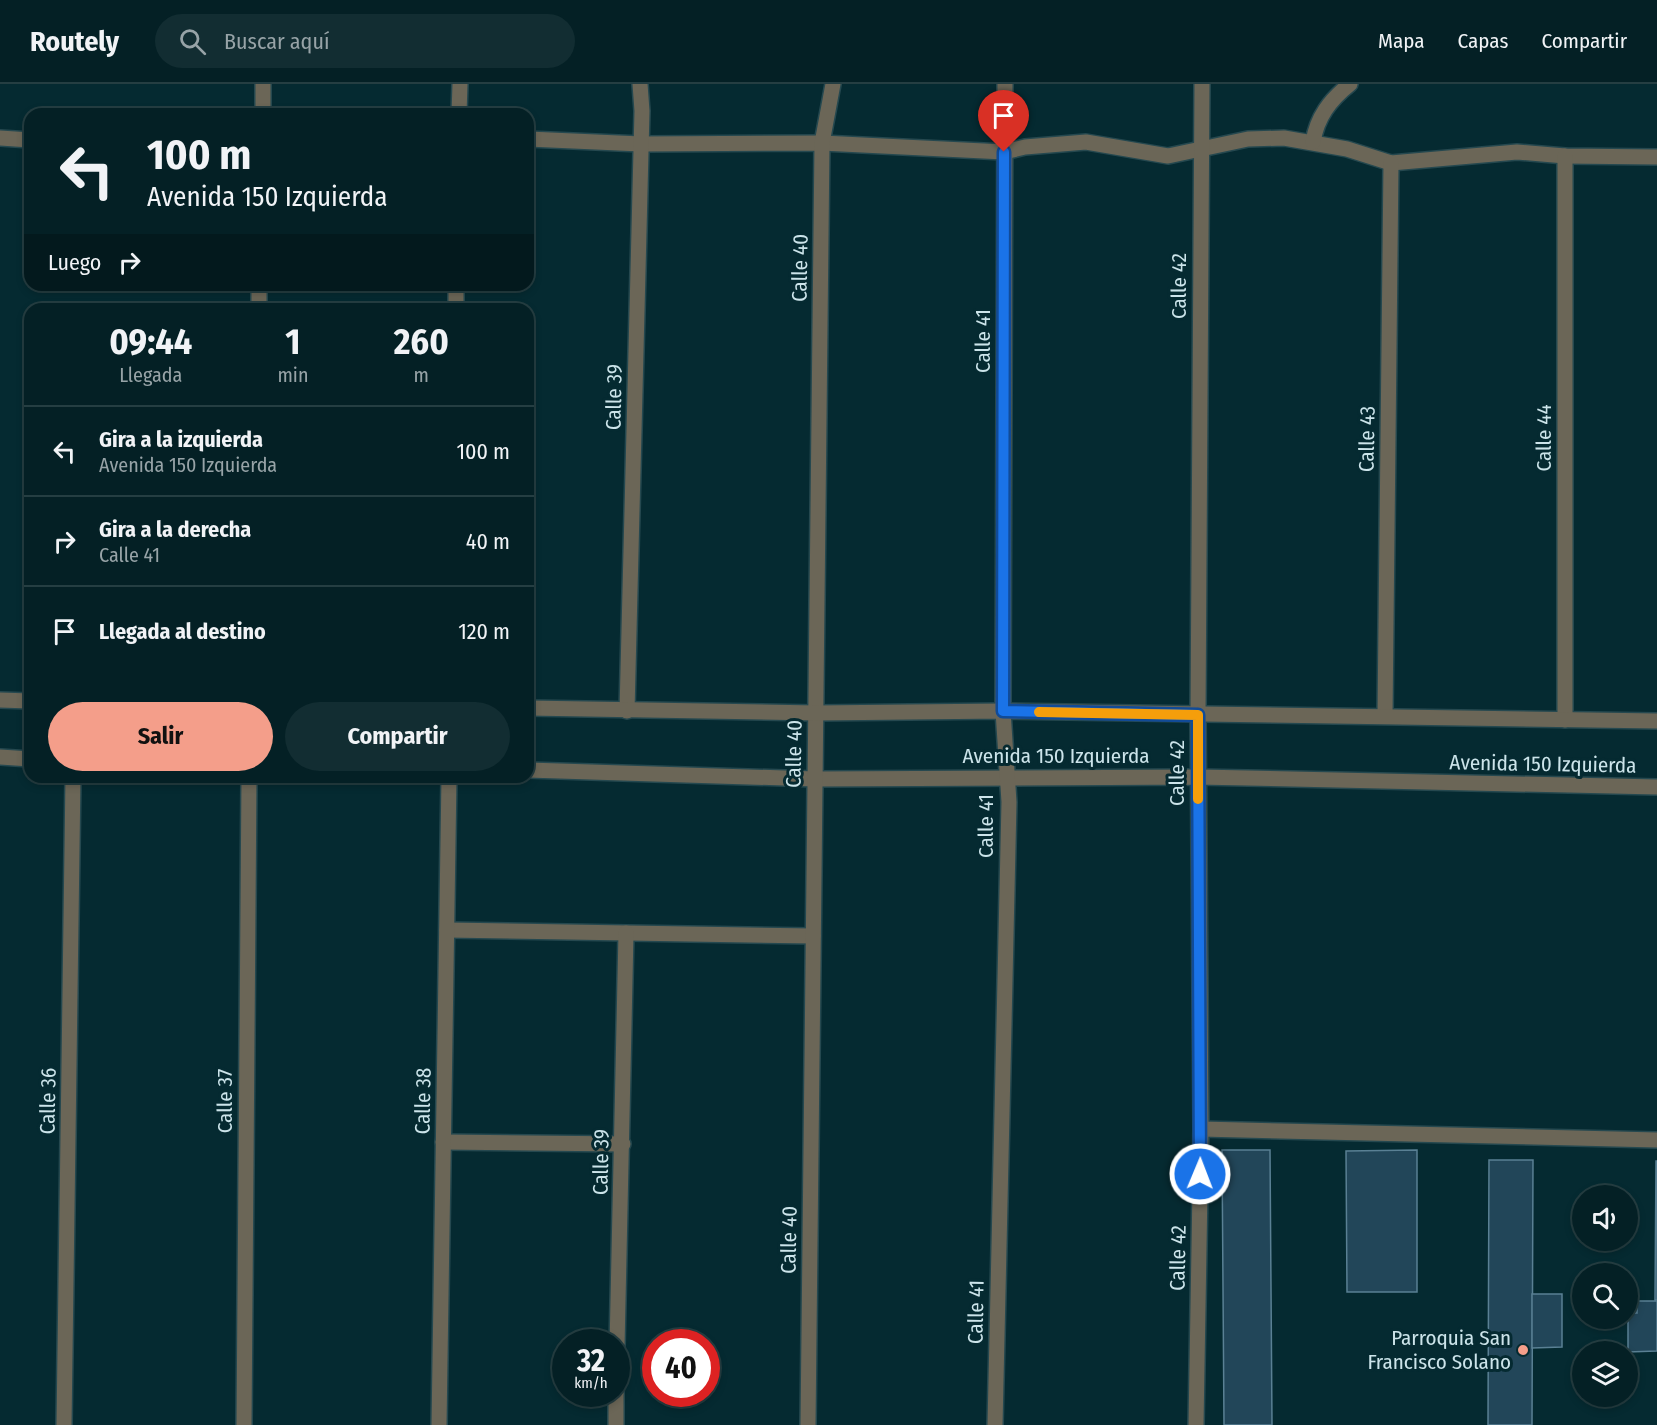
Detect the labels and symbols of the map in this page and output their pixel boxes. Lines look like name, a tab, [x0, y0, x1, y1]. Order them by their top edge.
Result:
pin	[978, 90, 1029, 152]
street label: Calle 40	[786, 234, 814, 302]
street label: Calle 42	[1166, 253, 1192, 319]
street label: Calle 41	[970, 309, 996, 373]
street label: Calle 39	[600, 364, 628, 430]
street label: Calle 44	[1531, 404, 1557, 472]
street label: Calle 43	[1353, 406, 1381, 472]
street label: Calle 40	[780, 720, 808, 788]
street label: Calle 42	[1164, 740, 1190, 806]
street label: Avenida 150 Izquierda	[962, 743, 1150, 769]
street label: Avenida 150 Izquierda	[1449, 749, 1637, 779]
street label: Calle 41	[973, 794, 999, 858]
street label: Calle 36	[34, 1067, 62, 1135]
street label: Calle 38	[409, 1067, 437, 1135]
street label: Calle 37	[212, 1069, 238, 1133]
street label: Calle 39	[587, 1129, 615, 1195]
position arrow	[1168, 1142, 1232, 1206]
street label: Calle 40	[775, 1206, 803, 1274]
street label: Calle 42	[1164, 1225, 1192, 1291]
street label: Calle 41	[962, 1280, 990, 1344]
place label: Parroquia San Francisco Solano	[1367, 1325, 1511, 1375]
speed limit sign: 40	[642, 1329, 720, 1407]
marker: Parroquia San Francisco Solano	[1516, 1343, 1530, 1357]

